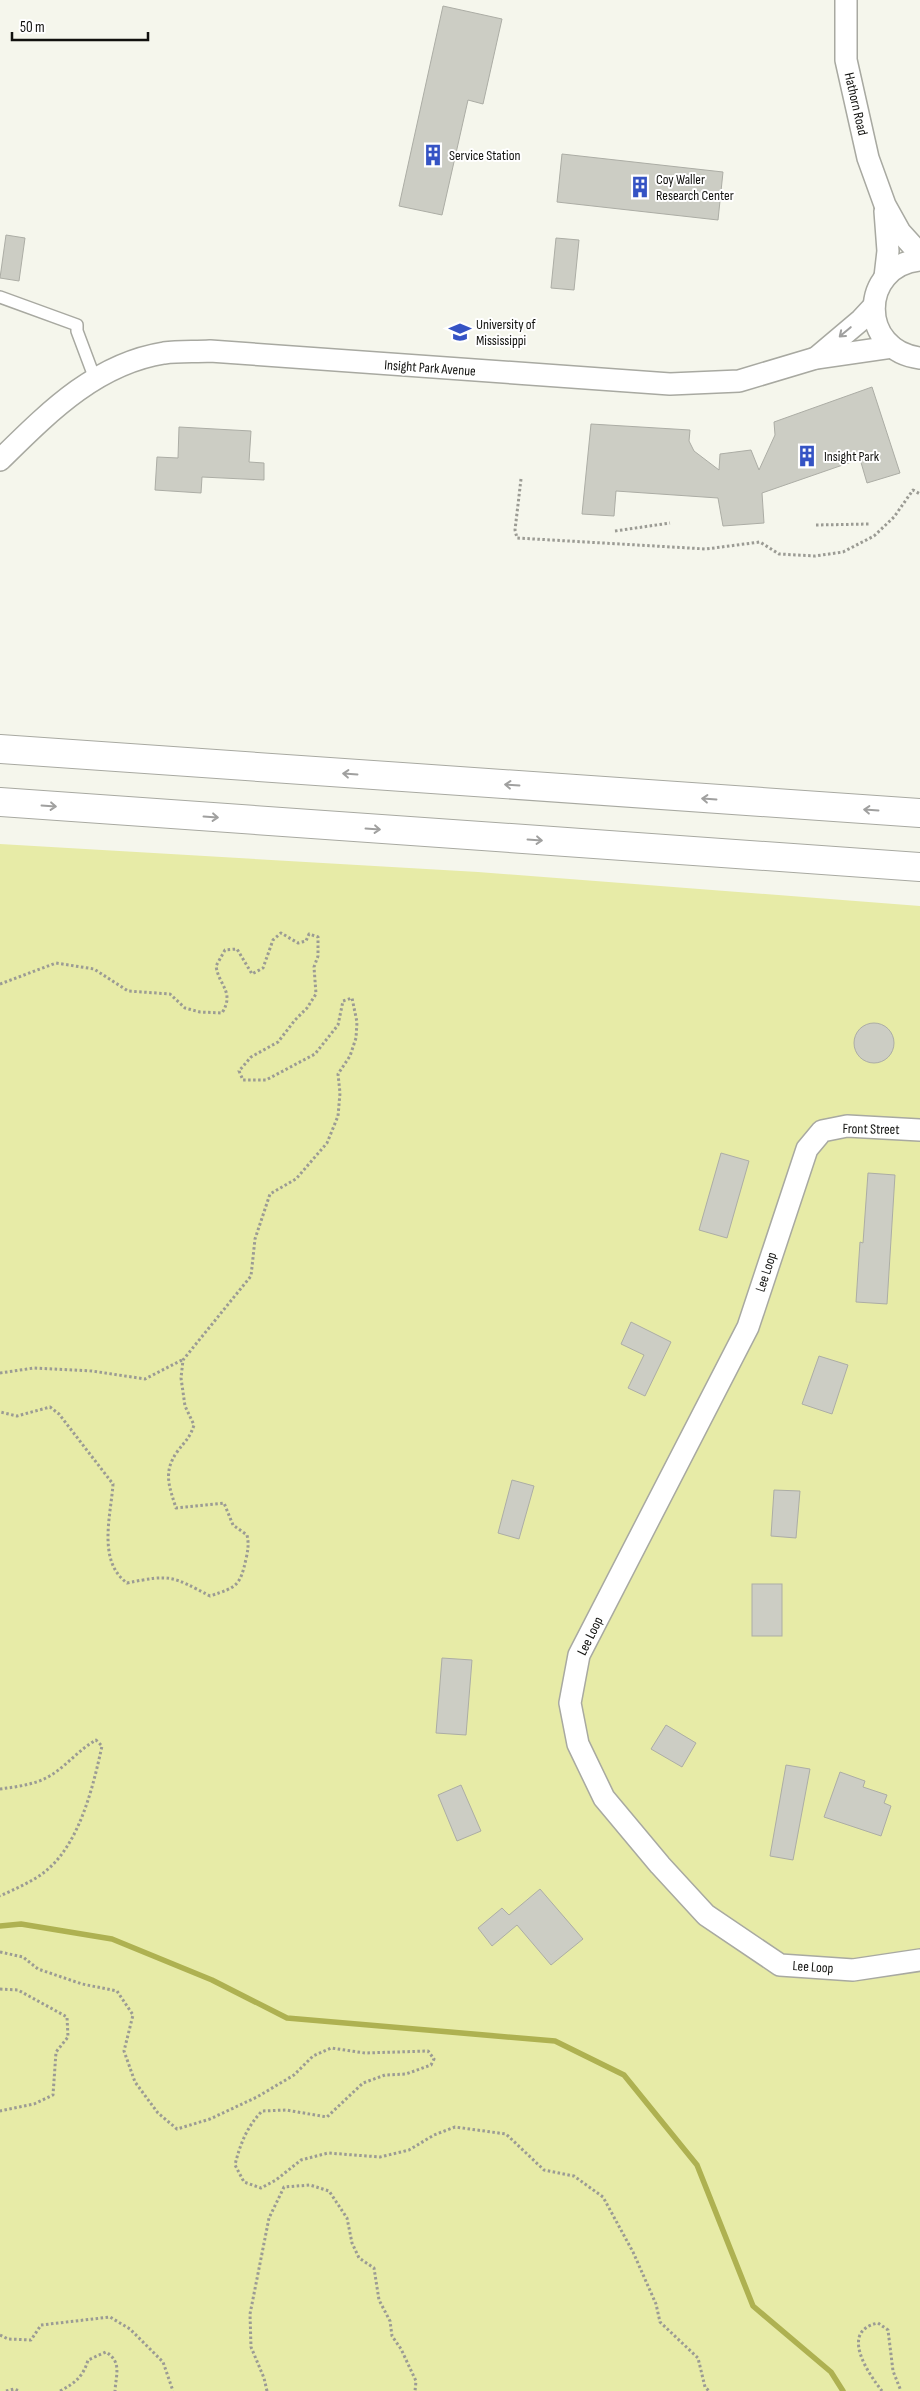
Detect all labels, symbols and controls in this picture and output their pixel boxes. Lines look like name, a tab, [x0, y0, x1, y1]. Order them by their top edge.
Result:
scale bar	[12, 10, 149, 42]
text: 50 m	[20, 18, 45, 37]
street label: Hathorn Road	[841, 71, 872, 137]
building icon: Service Station	[420, 142, 446, 168]
place label: Service Station	[449, 147, 520, 164]
place label: Coy Waller Research Center	[656, 171, 734, 204]
building icon: Coy Waller Research Center	[627, 174, 653, 200]
place label: University of Mississippi	[476, 316, 537, 349]
school or university icon: University of Mississippi	[447, 319, 473, 345]
one-way arrow	[839, 327, 852, 338]
street label: Insight Park Avenue	[384, 356, 476, 380]
building icon: Insight Park	[794, 443, 820, 469]
place label: Insight Park	[824, 448, 880, 465]
one-way arrow	[342, 769, 358, 778]
one-way arrow	[505, 780, 521, 790]
one-way arrow	[702, 794, 718, 803]
one-way arrow	[40, 801, 56, 810]
one-way arrow	[864, 805, 880, 815]
one-way arrow	[202, 813, 218, 822]
one-way arrow	[365, 824, 381, 833]
one-way arrow	[527, 836, 543, 845]
street label: Front Street	[842, 1120, 900, 1138]
street label: Lee Loop	[752, 1250, 780, 1294]
street label: Lee Loop	[573, 1614, 607, 1658]
street label: Lee Loop	[792, 1957, 834, 1977]

